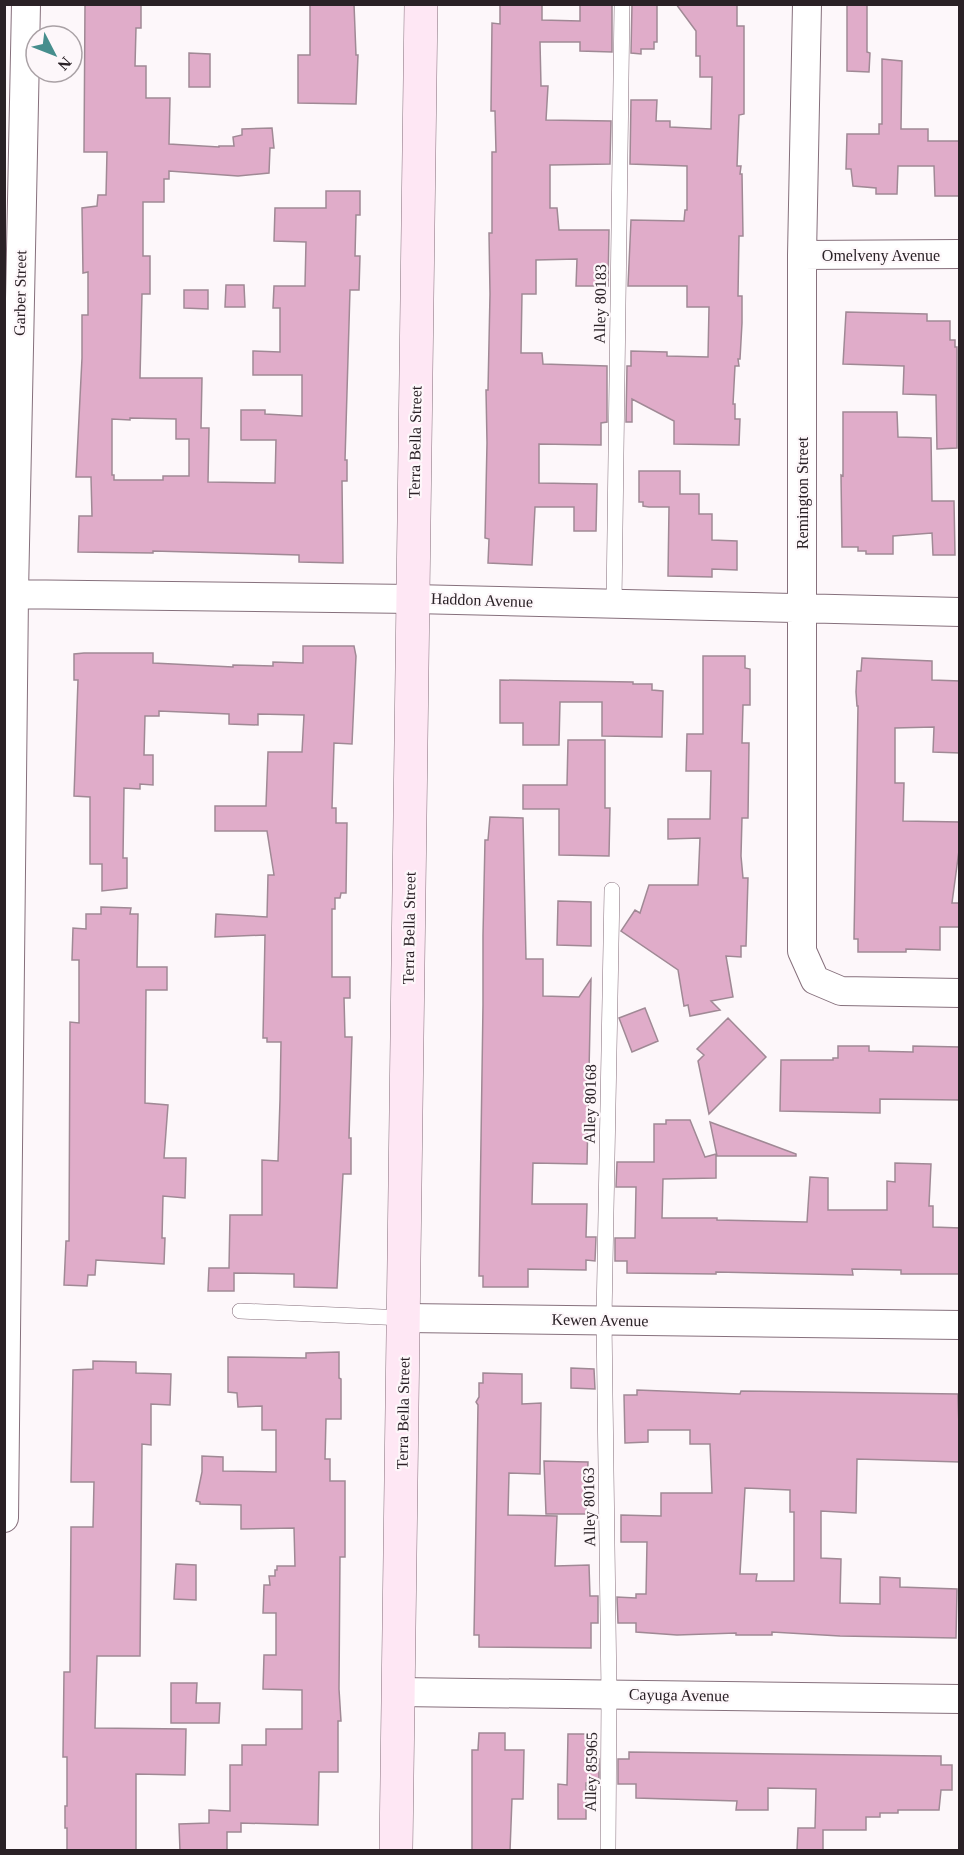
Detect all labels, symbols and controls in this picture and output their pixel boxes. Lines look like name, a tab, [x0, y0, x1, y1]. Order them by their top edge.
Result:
north arrow	[24, 24, 84, 84]
text: N	[54, 54, 75, 74]
street label: Omelveny Avenue	[822, 247, 940, 265]
street label: Garber Street	[11, 249, 29, 336]
street label: Alley 80183	[591, 264, 610, 344]
street label: Terra Bella Street	[406, 385, 424, 498]
street label: Remington Street	[794, 436, 812, 549]
street label: Haddon Avenue	[431, 590, 533, 610]
street label: Terra Bella Street	[400, 871, 418, 984]
street label: Alley 80168	[581, 1064, 600, 1144]
street label: Kewen Avenue	[551, 1311, 649, 1329]
street label: Terra Bella Street	[394, 1356, 412, 1469]
street label: Alley 80163	[580, 1467, 599, 1547]
street label: Cayuga Avenue	[629, 1686, 729, 1705]
street label: Alley 85965	[582, 1732, 601, 1812]

